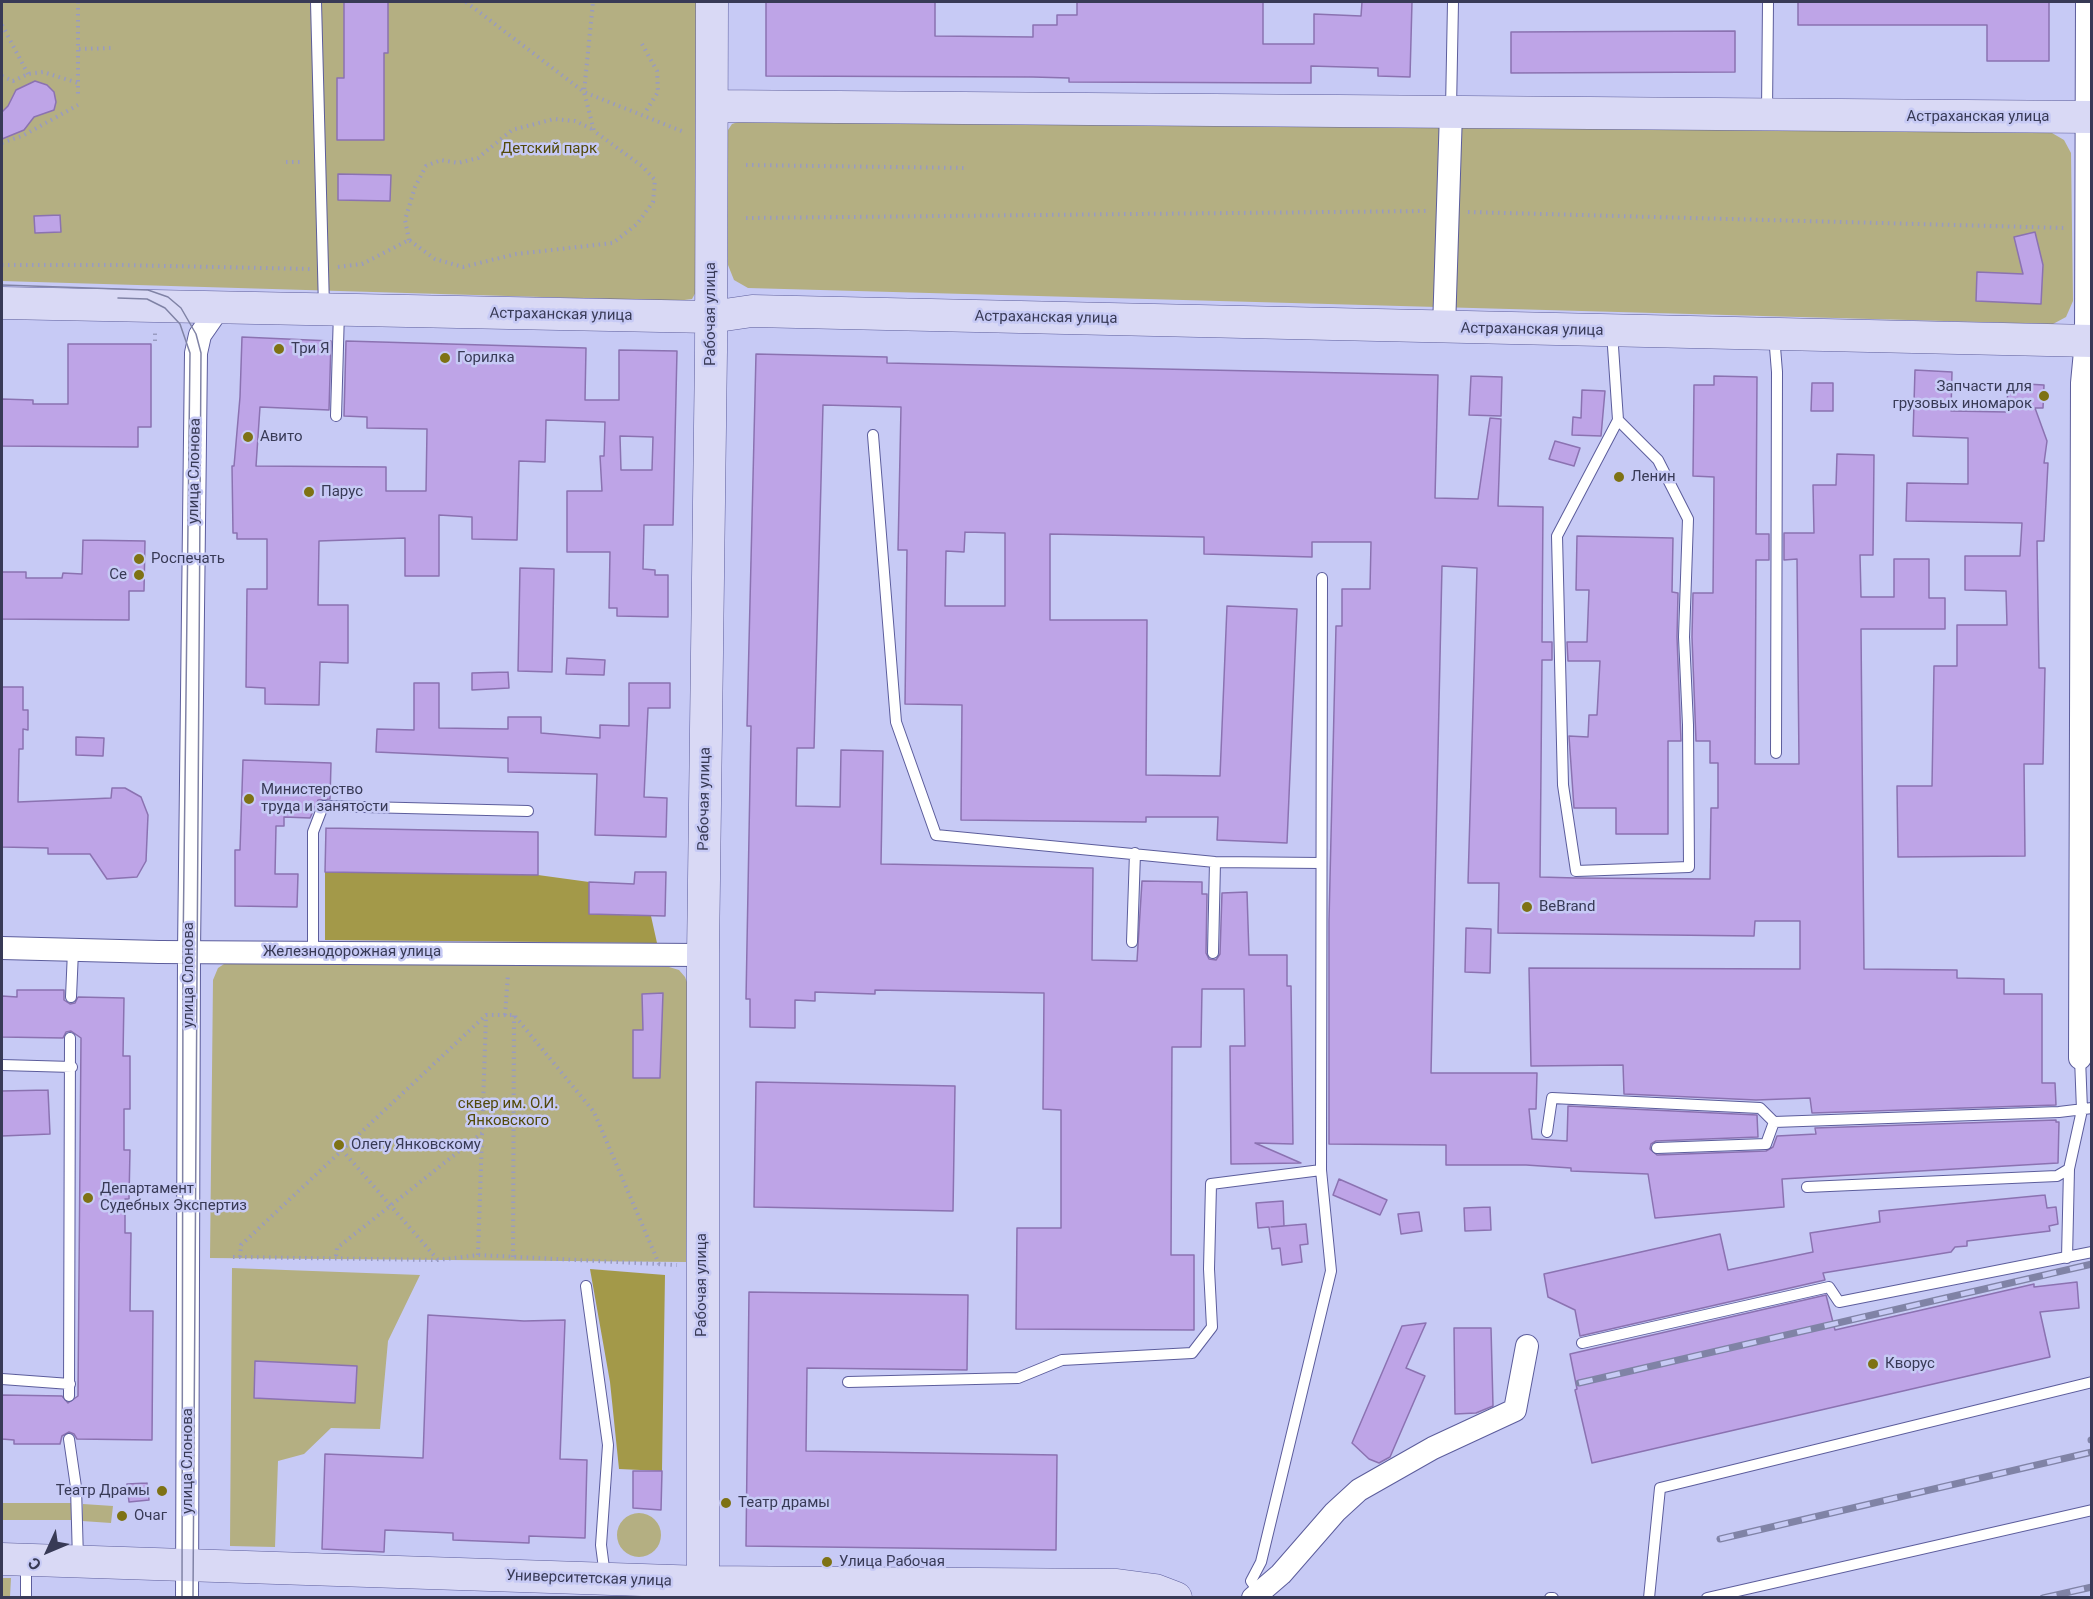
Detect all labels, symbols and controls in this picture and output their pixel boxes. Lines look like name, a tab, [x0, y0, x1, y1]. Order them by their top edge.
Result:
street label: Астраханская улица	[1907, 108, 2049, 126]
park label: Детский парк	[501, 140, 597, 158]
street label: Рабочая улица	[702, 262, 720, 366]
street label: Астраханская улица	[489, 305, 633, 325]
street label: Астраханская улица	[974, 308, 1118, 328]
street label: Астраханская улица	[1460, 320, 1604, 340]
place label: Три Я	[291, 340, 330, 358]
marker: Три Я	[272, 342, 286, 356]
place label: Горилка	[457, 349, 515, 367]
marker: Горилка	[438, 351, 452, 365]
place label: Запчасти для грузовых иномарок	[1892, 378, 2032, 413]
marker: Запчасти для грузовых иномарок	[2037, 389, 2051, 403]
street label: улица Слонова	[185, 418, 205, 524]
place label: Авито	[260, 428, 302, 446]
marker: Авито	[241, 430, 255, 444]
place label: Ленин	[1631, 468, 1676, 486]
marker: Ленин	[1612, 470, 1626, 484]
place label: Парус	[321, 483, 363, 501]
marker: Парус	[302, 485, 316, 499]
place label: Роспечать	[151, 550, 225, 568]
marker: Роспечать	[132, 552, 146, 566]
place label: Се	[109, 566, 127, 584]
marker: Се	[132, 568, 146, 582]
street label: Рабочая улица	[695, 747, 715, 851]
place label: Министерство труда и занятости	[261, 781, 388, 816]
marker: Министерство труда и занятости	[242, 792, 256, 806]
place label: BeBrand	[1539, 898, 1595, 916]
marker: BeBrand	[1520, 900, 1534, 914]
street label: улица Слонова	[180, 922, 198, 1028]
street label: Железнодорожная улица	[263, 943, 441, 961]
park label: сквер им. О.И. Янковского	[458, 1095, 558, 1130]
place label: Олегу Янковскому	[351, 1136, 481, 1154]
marker: Олегу Янковскому	[332, 1138, 346, 1152]
place label: Департамент Судебных Экспертиз	[100, 1180, 247, 1215]
marker: Департамент Судебных Экспертиз	[81, 1191, 95, 1205]
street label: Рабочая улица	[693, 1233, 711, 1337]
place label: Кворус	[1885, 1355, 1935, 1373]
marker: Кворус	[1866, 1357, 1880, 1371]
street label: улица Слонова	[179, 1408, 197, 1514]
place label: Театр Драмы	[56, 1482, 150, 1500]
marker: Театр Драмы	[155, 1484, 169, 1498]
place label: Театр драмы	[738, 1494, 830, 1512]
marker: Театр драмы	[719, 1496, 733, 1510]
place label: Очаг	[134, 1507, 167, 1525]
marker: Очаг	[115, 1509, 129, 1523]
north arrow	[18, 1521, 78, 1581]
text: С	[24, 1553, 45, 1574]
place label: Улица Рабочая	[839, 1553, 945, 1571]
marker: Улица Рабочая	[820, 1555, 834, 1569]
street label: Университетская улица	[506, 1567, 672, 1591]

